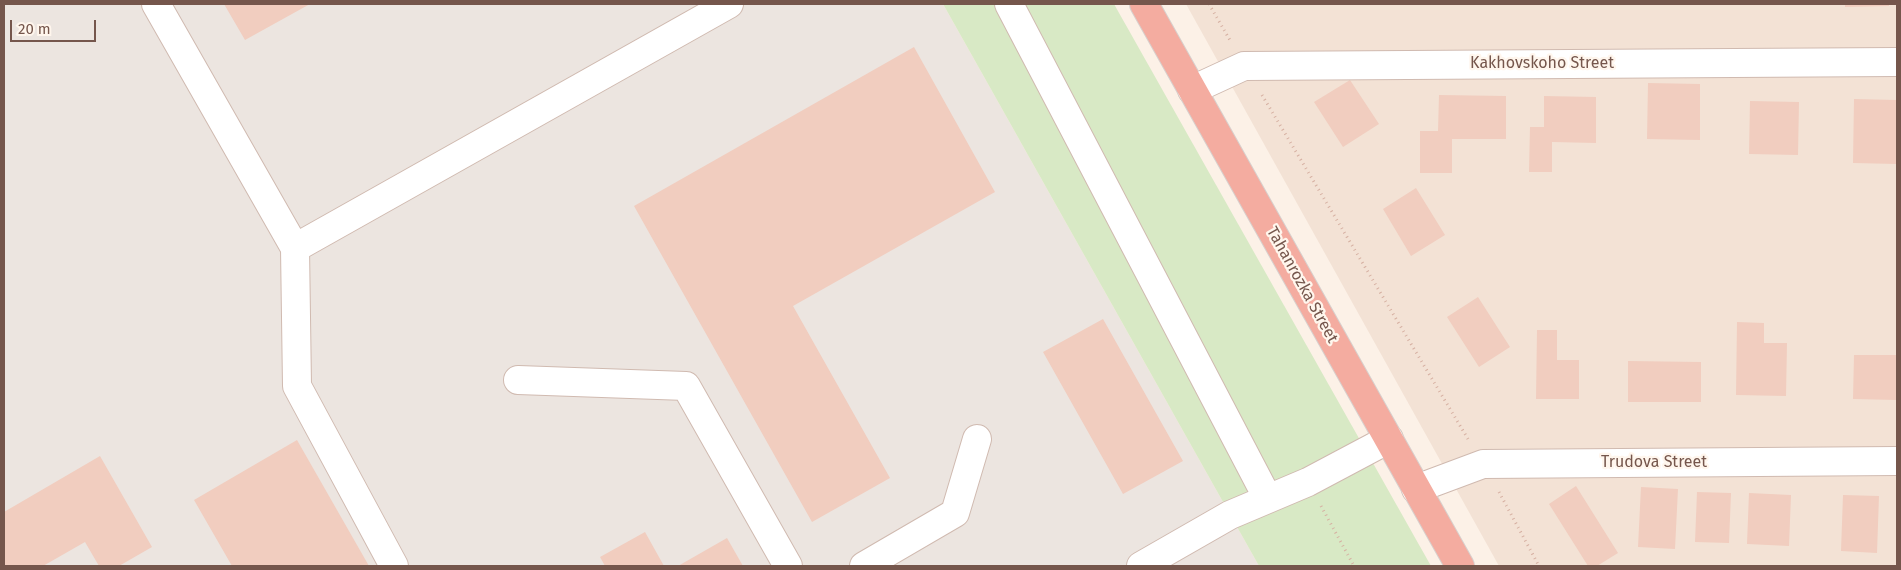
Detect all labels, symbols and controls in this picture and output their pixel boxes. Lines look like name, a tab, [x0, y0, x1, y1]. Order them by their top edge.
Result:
scale bar	[12, 10, 99, 42]
text: 20 m	[18, 20, 51, 38]
street label: Kakhovskoho Street	[1470, 54, 1614, 74]
street label: Tahanrozka Street	[1262, 224, 1342, 346]
street label: Trudova Street	[1601, 453, 1707, 473]

